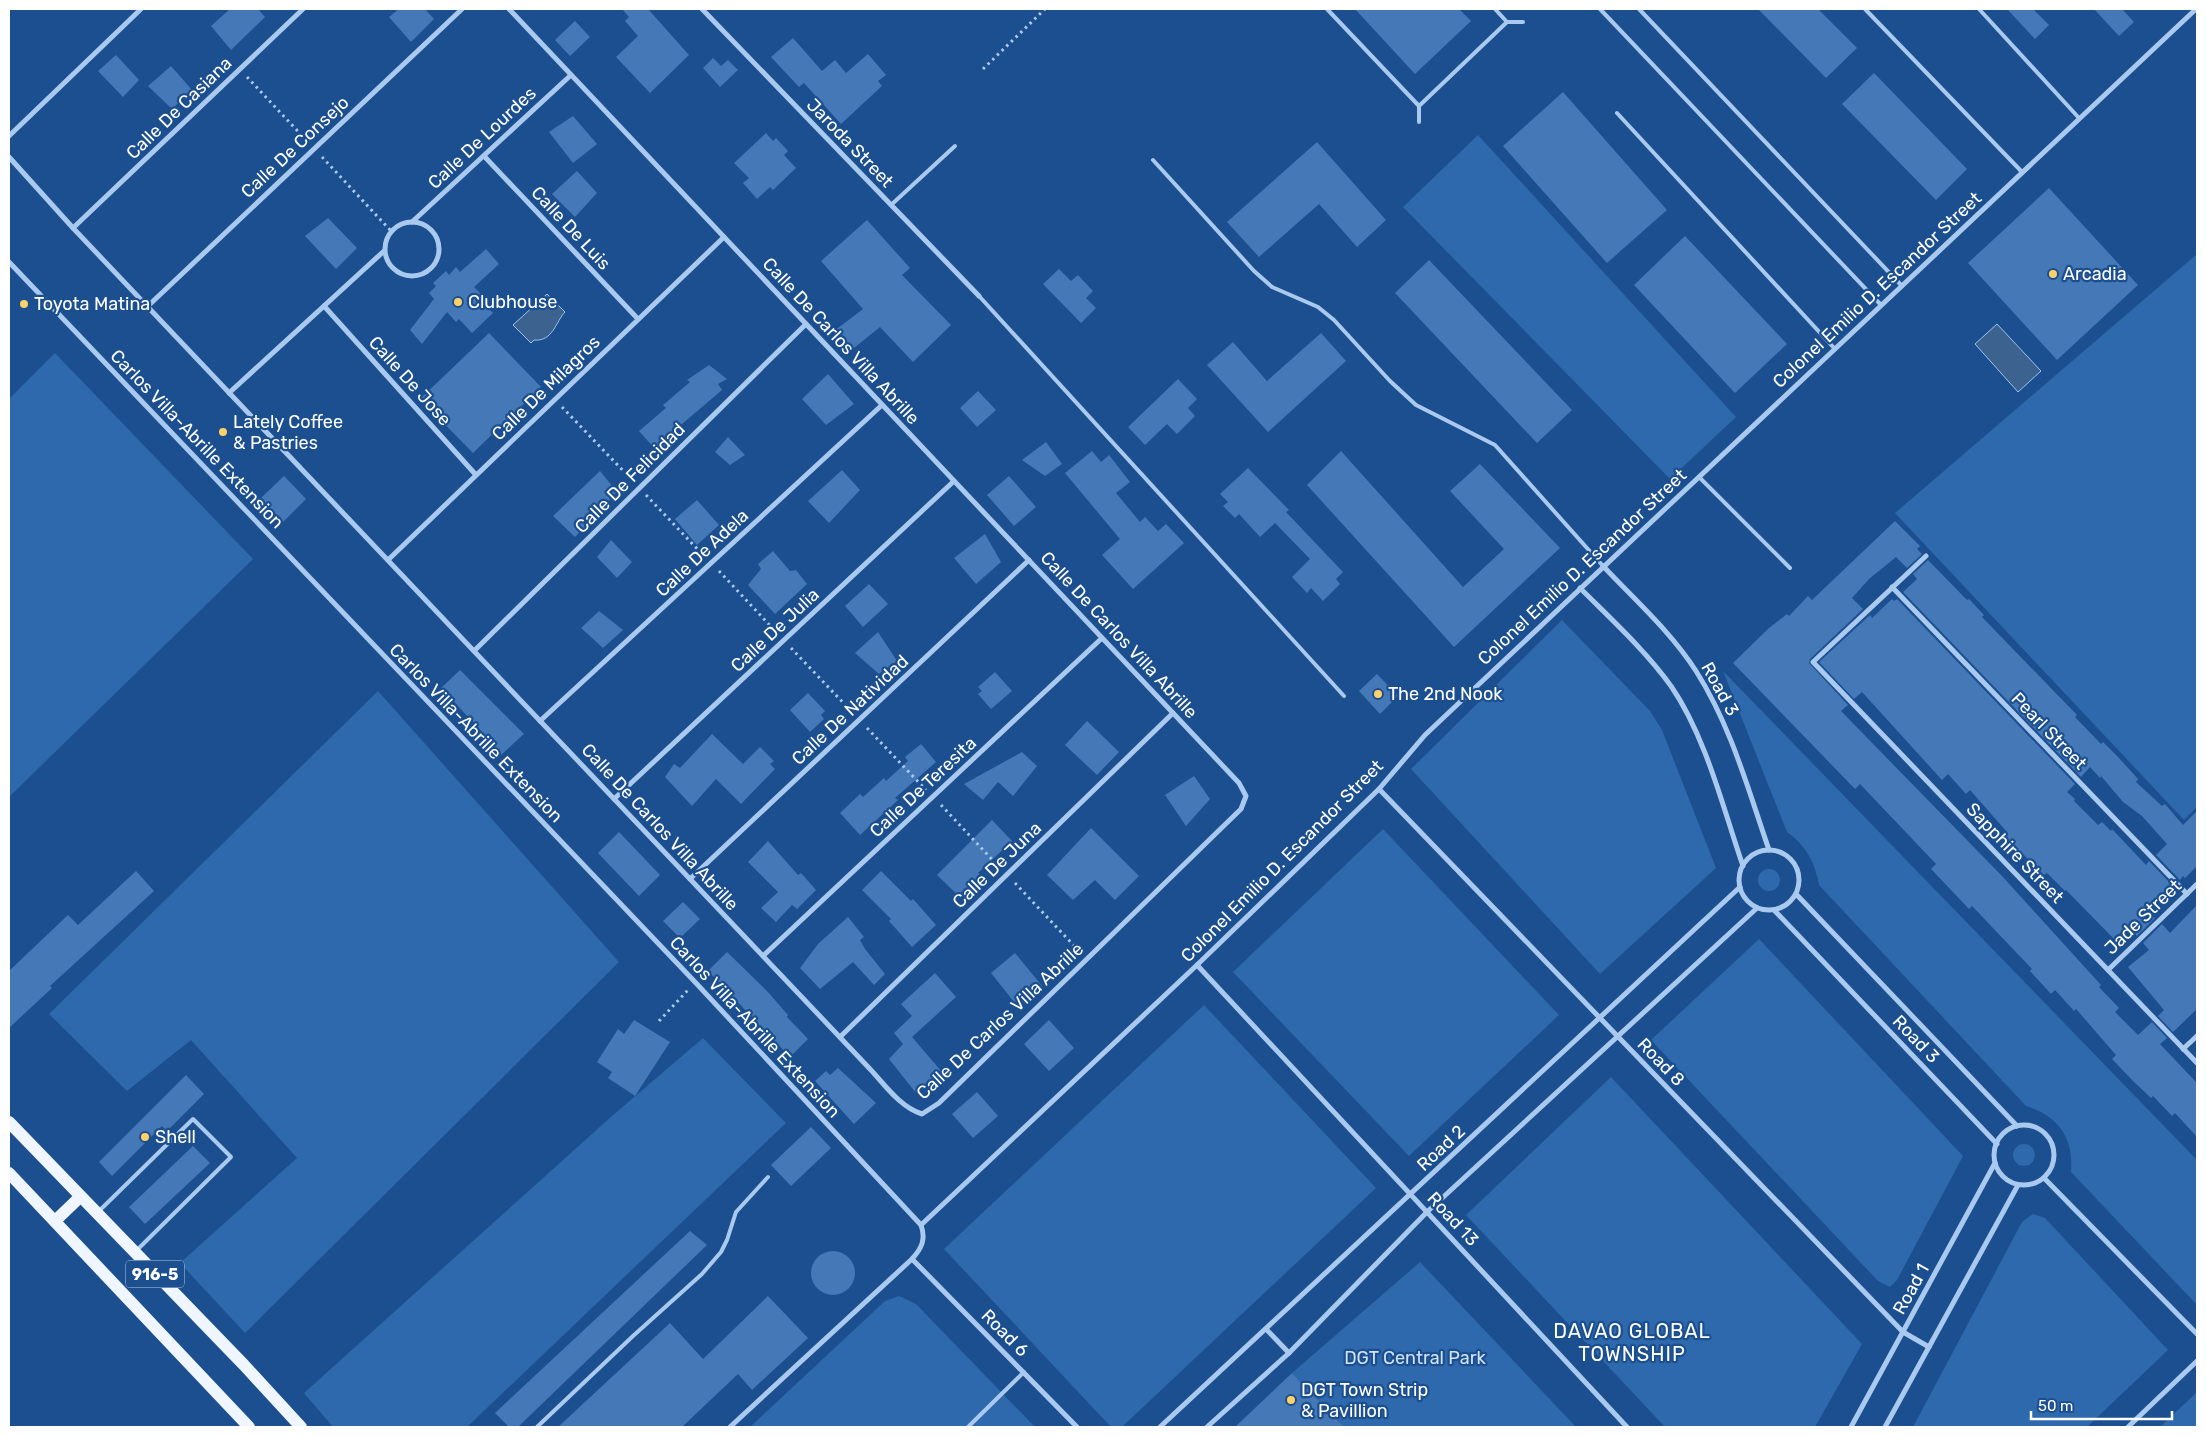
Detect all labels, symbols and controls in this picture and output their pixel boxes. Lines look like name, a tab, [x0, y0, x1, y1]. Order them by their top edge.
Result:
street label: Calle De Casiana	[122, 52, 236, 164]
street label: Calle De Lourdes	[423, 82, 541, 194]
street label: Calle De Consejo	[237, 91, 353, 203]
street label: Jaroda Street	[802, 94, 898, 192]
street label: Calle De Luis	[527, 182, 615, 274]
street label: Colonel Emilio D. Escandor Street	[1768, 187, 1986, 393]
street label: Calle De Carlos Villa Abrille	[758, 253, 924, 429]
place label: Arcadia	[2063, 263, 2127, 285]
marker: Arcadia	[2047, 268, 2059, 280]
place label: Clubhouse	[468, 291, 557, 313]
place label: Toyota Matina	[34, 293, 150, 315]
marker: Clubhouse	[452, 296, 464, 308]
marker: Toyota Matina	[18, 298, 30, 310]
street label: Calle De Milagros	[487, 331, 605, 445]
street label: Calle De Jose	[364, 332, 456, 430]
street label: Carlos Villa-Abrille Extension	[106, 345, 288, 533]
place label: Lately Coffee & Pastries	[233, 411, 343, 454]
street label: Calle De Felicidad	[570, 418, 690, 538]
marker: Lately Coffee & Pastries	[217, 426, 229, 438]
street label: Colonel Emilio D. Escandor Street	[1473, 464, 1691, 670]
street label: Calle De Adela	[651, 504, 753, 602]
street label: Calle De Carlos Villa Abrille	[1036, 547, 1202, 723]
street label: Calle De Julia	[726, 583, 824, 677]
street label: Carlos Villa-Abrille Extension	[385, 639, 567, 827]
street label: Calle De Natividad	[787, 650, 913, 770]
street label: Road 3	[1696, 658, 1744, 720]
place label: The 2nd Nook	[1388, 683, 1503, 705]
marker: The 2nd Nook	[1372, 688, 1384, 700]
street label: Pearl Street	[2007, 688, 2091, 774]
street label: Calle De Teresita	[865, 732, 981, 842]
street label: Calle De Carlos Villa Abrille	[577, 739, 743, 915]
street label: Colonel Emilio D. Escandor Street	[1176, 755, 1388, 967]
street label: Sapphire Street	[1962, 798, 2068, 908]
street label: Calle De Juna	[948, 817, 1046, 913]
street label: Jade Street	[2100, 875, 2186, 959]
street label: Carlos Villa-Abrille Extension	[665, 932, 845, 1122]
street label: Calle De Carlos Villa Abrille	[912, 938, 1088, 1104]
street label: Road 3	[1888, 1011, 1944, 1067]
street label: Road 8	[1633, 1033, 1689, 1091]
street label: Road 2	[1412, 1120, 1470, 1176]
place label: Shell	[155, 1126, 196, 1148]
marker: Shell	[139, 1131, 151, 1143]
street label: Road 13	[1423, 1188, 1483, 1250]
road number: 916-5	[126, 1260, 184, 1288]
street label: Road 1	[1888, 1260, 1934, 1318]
street label: Road 6	[977, 1305, 1033, 1361]
district label: DAVAO GLOBAL TOWNSHIP	[1553, 1319, 1711, 1366]
park label: DGT Central Park	[1344, 1347, 1487, 1369]
place label: DGT Town Strip & Pavillion	[1301, 1379, 1428, 1422]
scale bar	[2031, 1388, 2172, 1420]
marker: DGT Town Strip & Pavillion	[1285, 1394, 1297, 1406]
text: 50 m	[2038, 1397, 2073, 1415]

